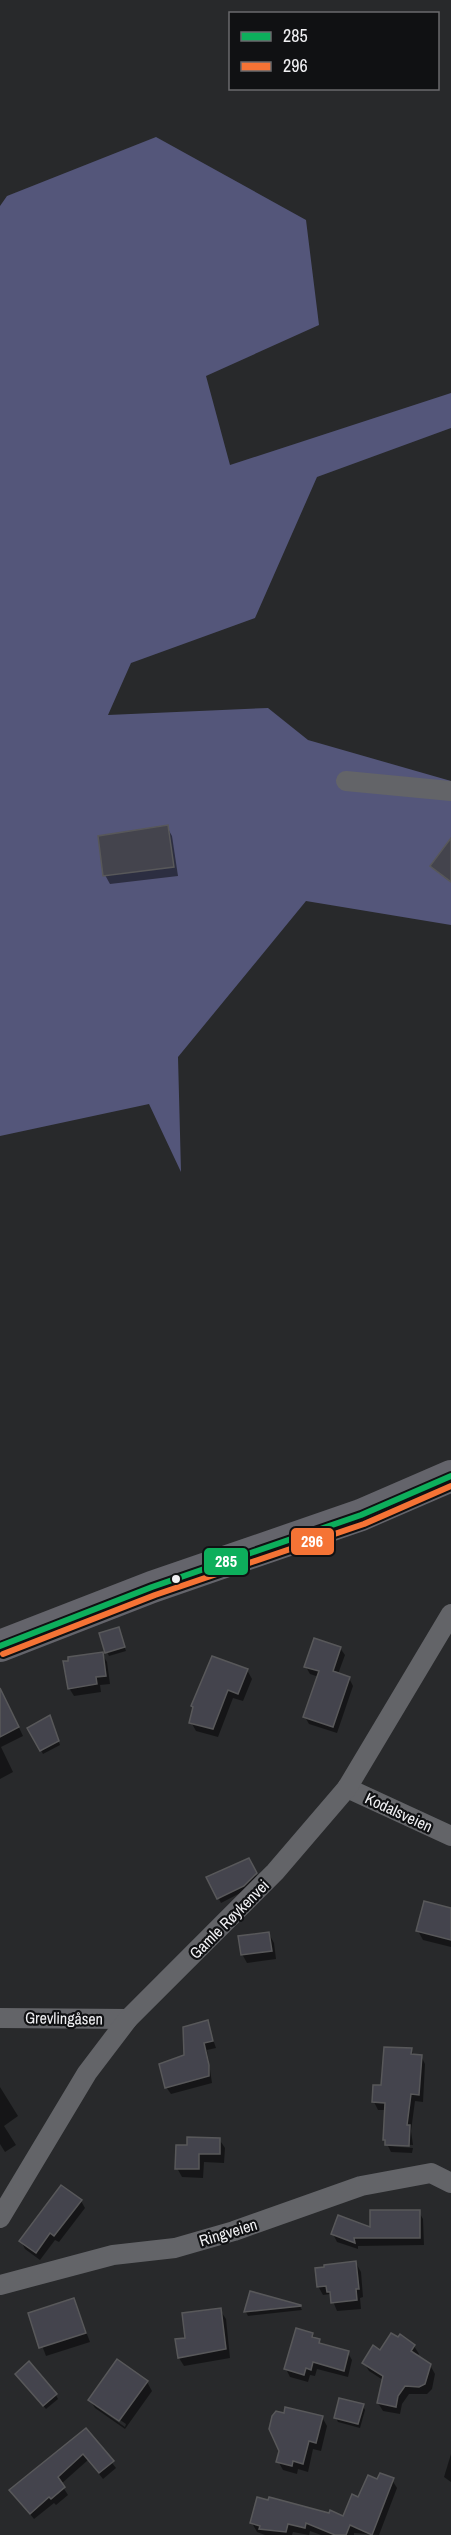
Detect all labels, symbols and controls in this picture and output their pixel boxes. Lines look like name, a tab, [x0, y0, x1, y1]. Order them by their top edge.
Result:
legend	[229, 12, 439, 90]
text: 285	[283, 23, 308, 48]
text: 296	[283, 53, 308, 78]
line badge: 296	[290, 1527, 335, 1556]
text: 296	[301, 1530, 323, 1552]
line badge: 285	[203, 1547, 249, 1576]
text: 285	[215, 1550, 237, 1572]
unlabelled marker	[170, 1573, 182, 1585]
street label: Kodalsveien	[362, 1787, 436, 1837]
street label: Gamle Røykenvei	[184, 1874, 274, 1964]
street label: Grevlingåsen	[25, 2006, 103, 2030]
street label: Ringveien	[196, 2213, 260, 2251]

